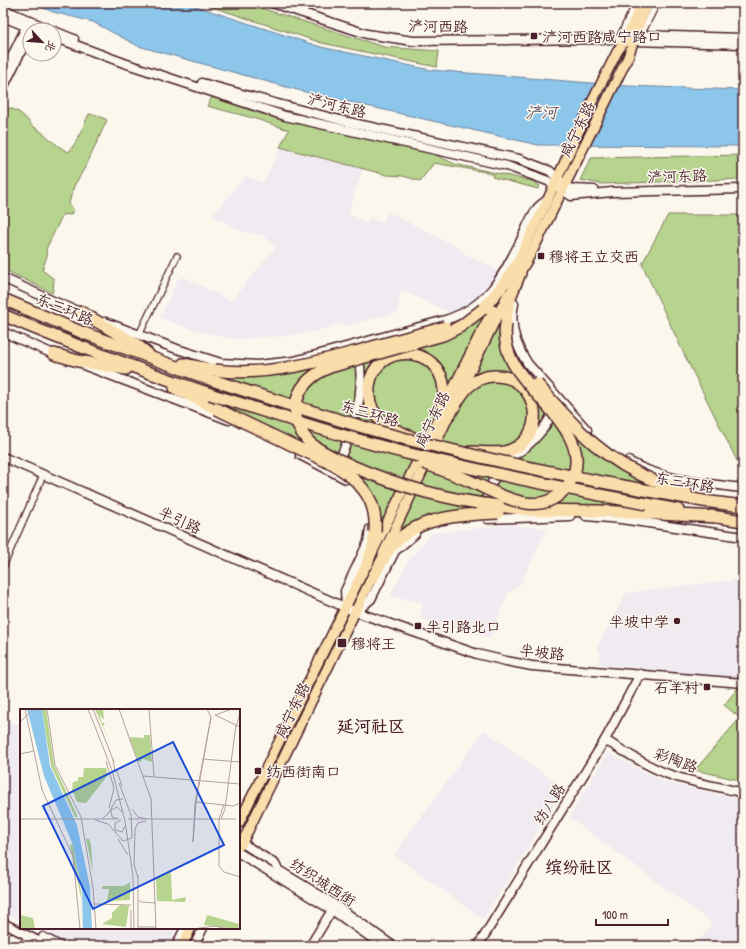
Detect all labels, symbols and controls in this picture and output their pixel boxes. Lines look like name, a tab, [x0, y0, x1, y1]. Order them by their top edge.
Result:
street label: 浐河西路	[408, 15, 468, 37]
north arrow	[22, 22, 62, 62]
place label: 浐河西路咸宁路口	[542, 26, 662, 47]
marker: 浐河西路咸宁路口	[529, 31, 539, 41]
text: 北	[42, 38, 60, 54]
street label: 浐河东路	[305, 88, 369, 122]
street label: 咸宁东路	[554, 97, 600, 161]
water label: 浐河	[525, 101, 560, 123]
street label: 浐河东路	[647, 164, 707, 188]
place label: 穆将王立交西	[549, 246, 639, 267]
marker: 穆将王立交西	[536, 251, 546, 261]
street label: 东三环路	[33, 288, 97, 330]
street label: 咸宁东路	[409, 387, 455, 451]
street label: 东三环路	[338, 395, 402, 431]
street label: 东三环路	[654, 466, 716, 498]
street label: 半引路	[155, 501, 205, 539]
place label: 半坡中学	[609, 611, 669, 632]
place label: 半引路北口	[426, 616, 501, 637]
marker: 半坡中学	[672, 616, 682, 626]
marker: 半引路北口	[413, 621, 423, 631]
place label: 穆将王	[351, 633, 396, 654]
marker: 穆将王	[336, 637, 348, 649]
street label: 半坡路	[519, 639, 565, 665]
place label: 石羊村	[654, 677, 699, 698]
street label: 咸宁东路	[269, 678, 315, 742]
marker: 石羊村	[702, 682, 712, 692]
inset map	[20, 709, 240, 929]
district label: 延河社区	[337, 714, 405, 737]
street label: 彩陶路	[651, 742, 701, 778]
place label: 纺西街南口	[266, 761, 341, 782]
marker: 纺西街南口	[253, 766, 263, 776]
street label: 纺八路	[528, 779, 570, 829]
street label: 纺织城西街	[286, 853, 360, 911]
district label: 缤纷社区	[545, 855, 613, 878]
scale bar	[596, 901, 668, 927]
text: 100 m	[602, 906, 628, 923]

